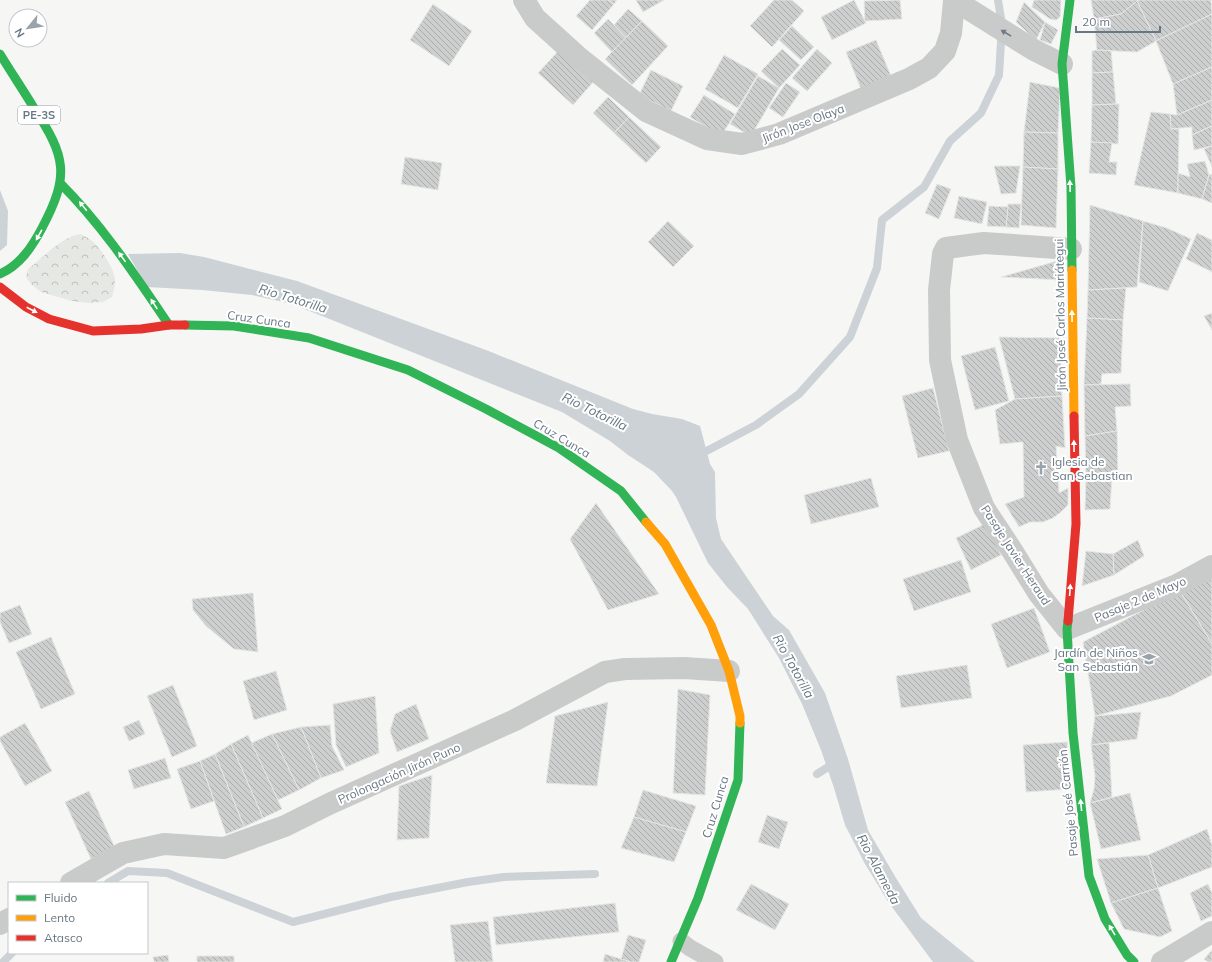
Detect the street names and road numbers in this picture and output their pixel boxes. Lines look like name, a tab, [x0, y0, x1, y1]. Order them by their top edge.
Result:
street label: Jirón Jose Olaya	[760, 100, 846, 146]
road number: PE-3S	[18, 106, 60, 124]
street label: Jirón José Carlos Mariátegui	[1051, 239, 1069, 391]
street label: Cruz Cunca	[226, 307, 292, 331]
street label: Cruz Cunca	[531, 415, 593, 461]
street label: Pasaje Javier Heraud	[978, 502, 1054, 608]
street label: Pasaje 2 de Mayo	[1092, 573, 1188, 625]
street label: Prolongación Jirón Puno	[335, 739, 463, 807]
street label: Pasaje José Carrión	[1055, 749, 1081, 857]
street label: Cruz Cunca	[698, 774, 732, 840]

